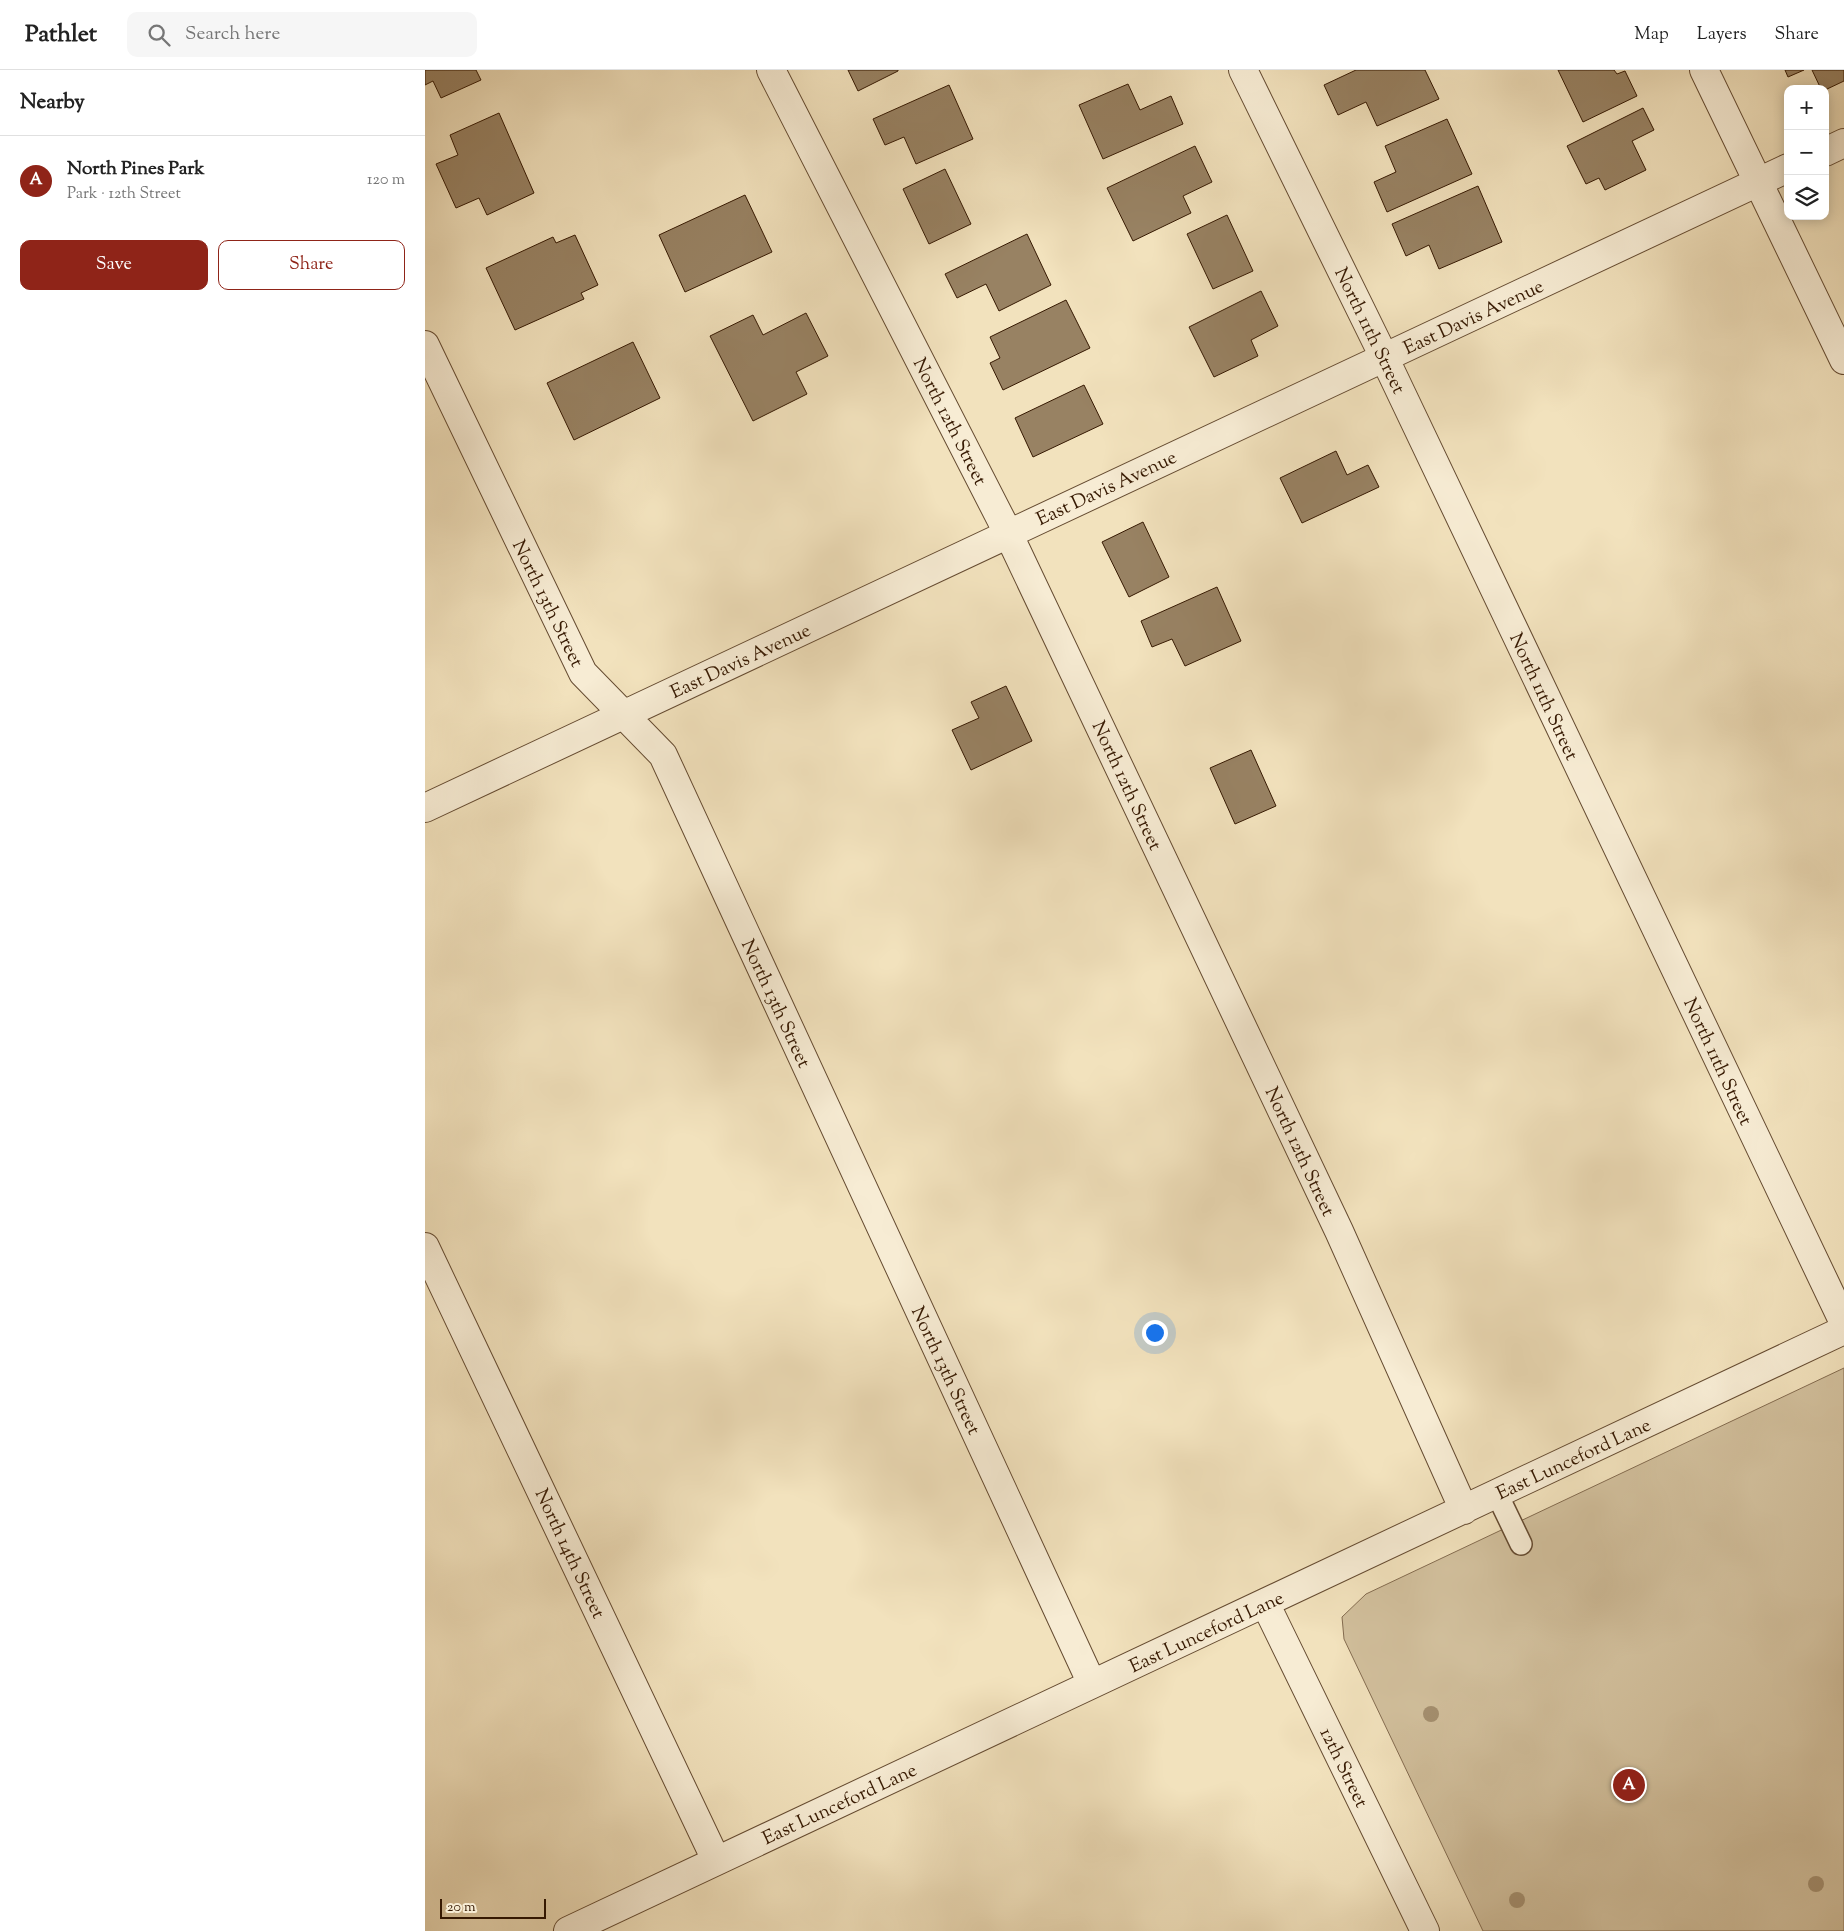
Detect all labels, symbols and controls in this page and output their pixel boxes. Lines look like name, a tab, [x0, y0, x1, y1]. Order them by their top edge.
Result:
search box	[127, 12, 477, 57]
text: Pathlet	[25, 18, 97, 52]
icon: search	[145, 21, 173, 49]
text: Search here	[185, 21, 280, 48]
text: Map	[1634, 22, 1669, 48]
text: Layers	[1697, 22, 1747, 48]
text: Share	[1775, 22, 1819, 48]
map controls	[1784, 85, 1829, 220]
button: +	[1784, 85, 1829, 130]
text: Nearby	[20, 88, 85, 118]
button: −	[1784, 130, 1829, 175]
text: North Pines Park	[67, 156, 205, 183]
text: A	[30, 169, 43, 192]
text: 120 m	[367, 169, 405, 192]
button: layers	[1784, 175, 1829, 220]
text: Park · 12th Street	[67, 183, 181, 206]
button: Save	[20, 240, 208, 290]
button: Share	[218, 240, 405, 290]
street label: North 11th Street	[1326, 263, 1411, 399]
street label: East Davis Avenue	[1399, 274, 1549, 363]
street label: North 12th Street	[905, 354, 993, 491]
street label: East Davis Avenue	[1032, 445, 1182, 534]
street label: North 13th Street	[504, 536, 590, 673]
street label: East Davis Avenue	[666, 618, 816, 707]
street label: North 11th Street	[1501, 629, 1584, 766]
street label: North 12th Street	[1084, 717, 1168, 856]
street label: North 13th Street	[733, 935, 817, 1073]
street label: North 11th Street	[1675, 994, 1758, 1131]
street label: North 12th Street	[1257, 1083, 1341, 1222]
street label: North 13th Street	[903, 1302, 987, 1440]
your location	[1142, 1320, 1168, 1346]
street label: East Lunceford Lane	[1492, 1413, 1656, 1508]
street label: North 14th Street	[527, 1485, 611, 1624]
street label: East Lunceford Lane	[1125, 1586, 1289, 1681]
street label: 12th Street	[1312, 1724, 1374, 1813]
street label: East Lunceford Lane	[758, 1758, 922, 1853]
pin: A	[1613, 1766, 1645, 1804]
scale bar	[440, 1896, 546, 1919]
text: 20 m	[447, 1898, 476, 1918]

